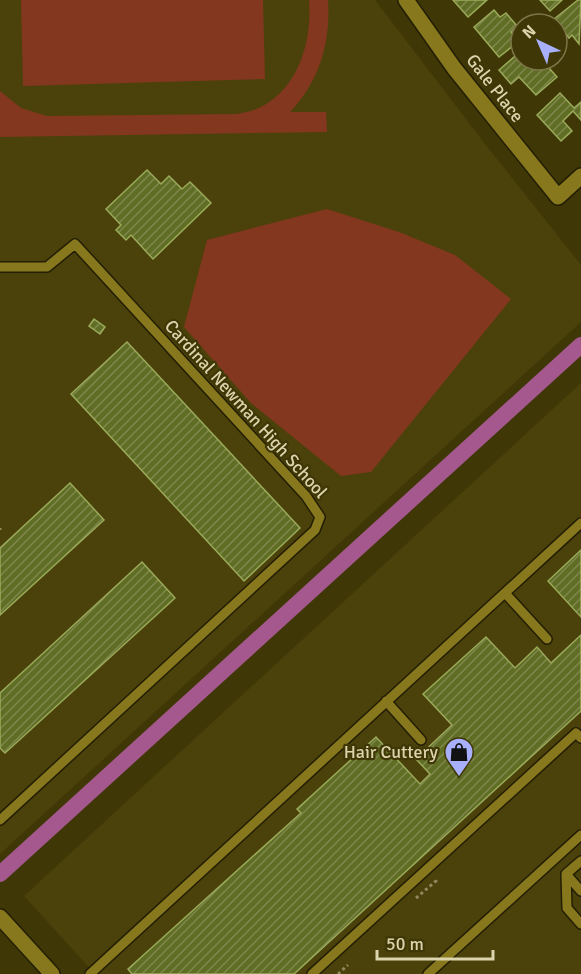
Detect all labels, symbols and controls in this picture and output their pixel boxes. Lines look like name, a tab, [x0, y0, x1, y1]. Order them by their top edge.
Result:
north arrow	[509, 12, 569, 72]
text: N	[518, 21, 540, 43]
street label: Gale Place	[461, 49, 529, 127]
street label: Cardinal Newman High School	[160, 315, 332, 503]
shop icon: Hair Cuttery	[443, 736, 475, 778]
place label: Hair Cuttery	[344, 741, 439, 763]
scale bar	[377, 923, 492, 961]
text: 50 m	[386, 933, 424, 955]

